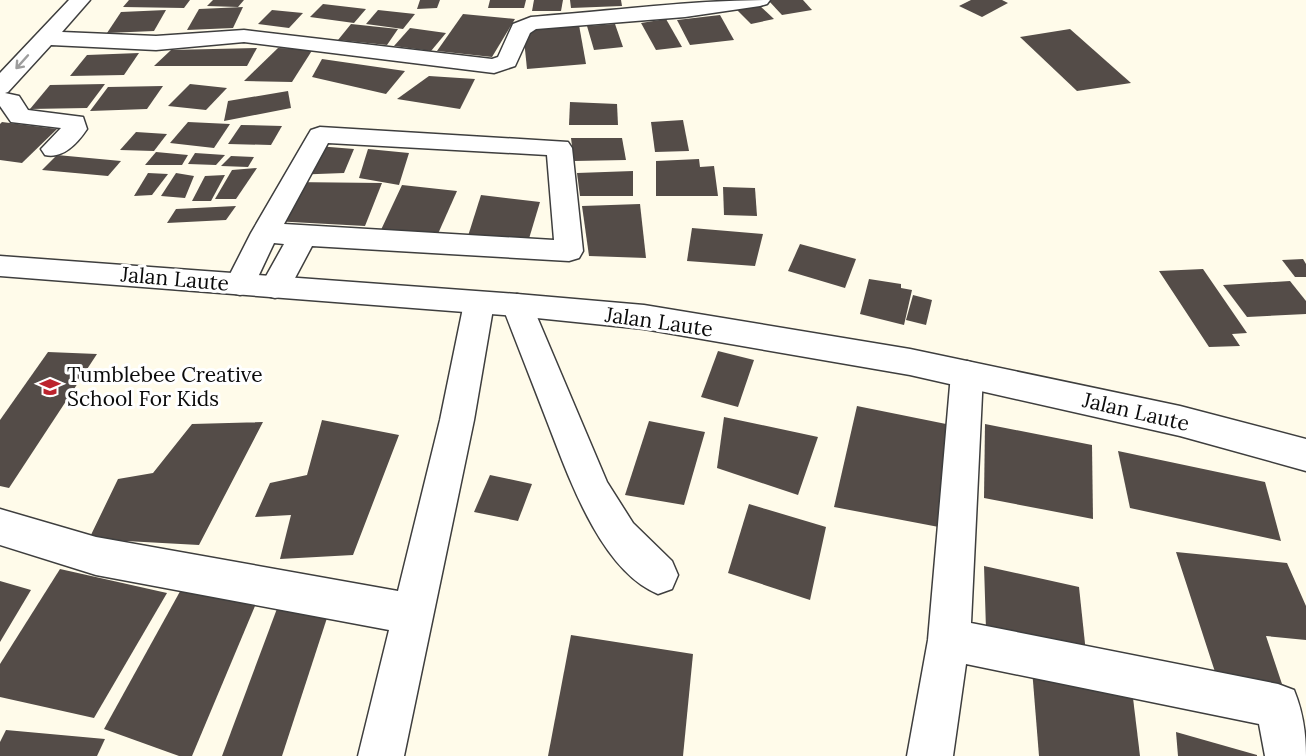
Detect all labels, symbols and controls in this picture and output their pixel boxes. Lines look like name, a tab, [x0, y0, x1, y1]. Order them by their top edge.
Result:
one-way arrow	[15, 55, 29, 70]
street label: Jalan Laute	[119, 260, 230, 297]
street label: Jalan Laute	[602, 300, 715, 342]
place label: Tumblebee Creative School For Kids	[67, 361, 263, 412]
school or university icon: Tumblebee Creative School For Kids	[38, 375, 62, 399]
street label: Jalan Laute	[1079, 386, 1192, 437]

